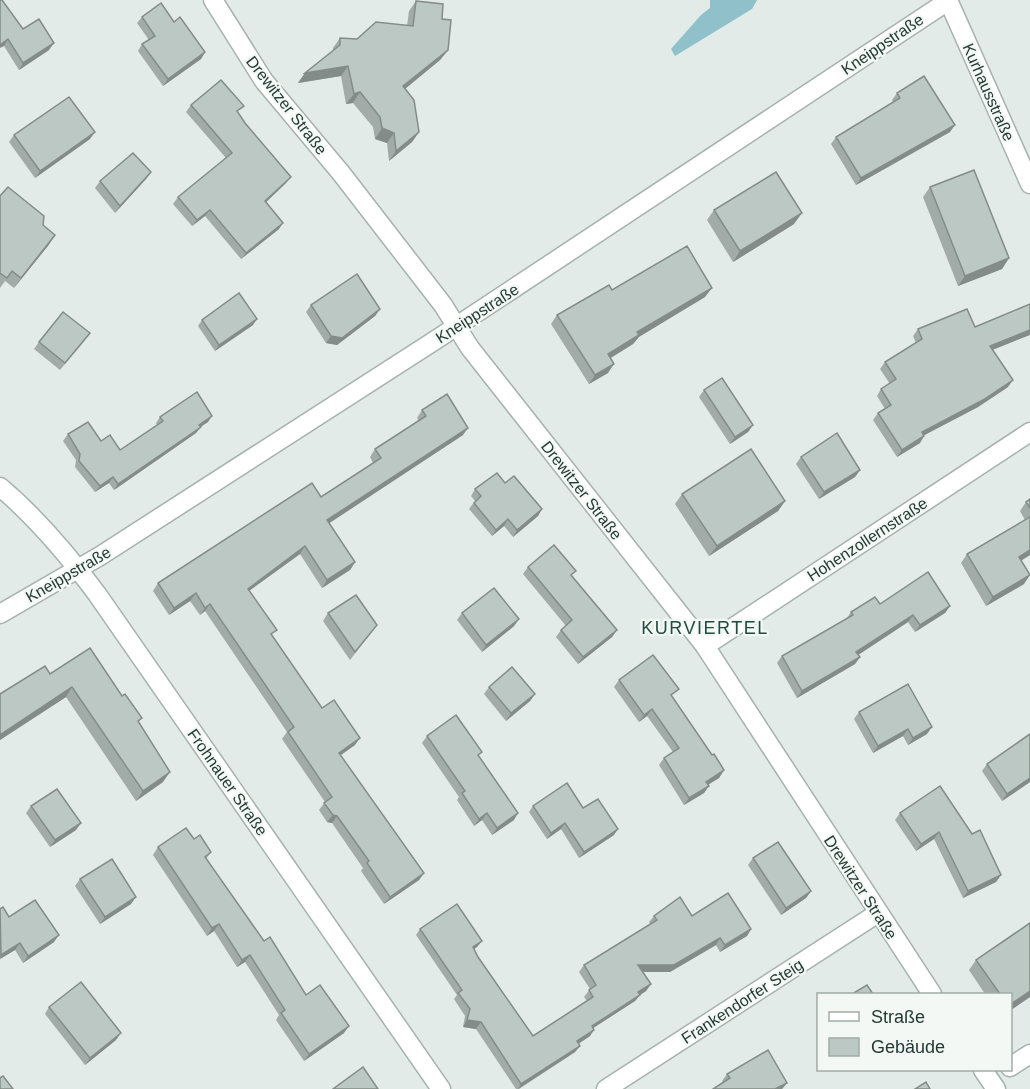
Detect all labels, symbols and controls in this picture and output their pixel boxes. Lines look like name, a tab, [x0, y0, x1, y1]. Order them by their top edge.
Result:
street label: Kneippstraße	[838, 11, 927, 78]
street label: Kurhausstraße	[959, 41, 1018, 144]
street label: Drewitzer Straße	[243, 53, 330, 158]
street label: Kneippstraße	[433, 280, 522, 346]
street label: Drewitzer Straße	[538, 438, 625, 543]
street label: Hohenzollernstraße	[804, 494, 931, 585]
street label: Kneippstraße	[23, 543, 114, 606]
district label: KURVIERTEL	[641, 618, 769, 638]
street label: Frohnauer Straße	[184, 726, 271, 839]
street label: Drewitzer Straße	[821, 832, 900, 942]
street label: Frankendorfer Steig	[678, 956, 806, 1047]
legend	[817, 993, 1012, 1071]
text: Straße	[871, 1007, 925, 1027]
text: Gebäude	[871, 1037, 945, 1057]

